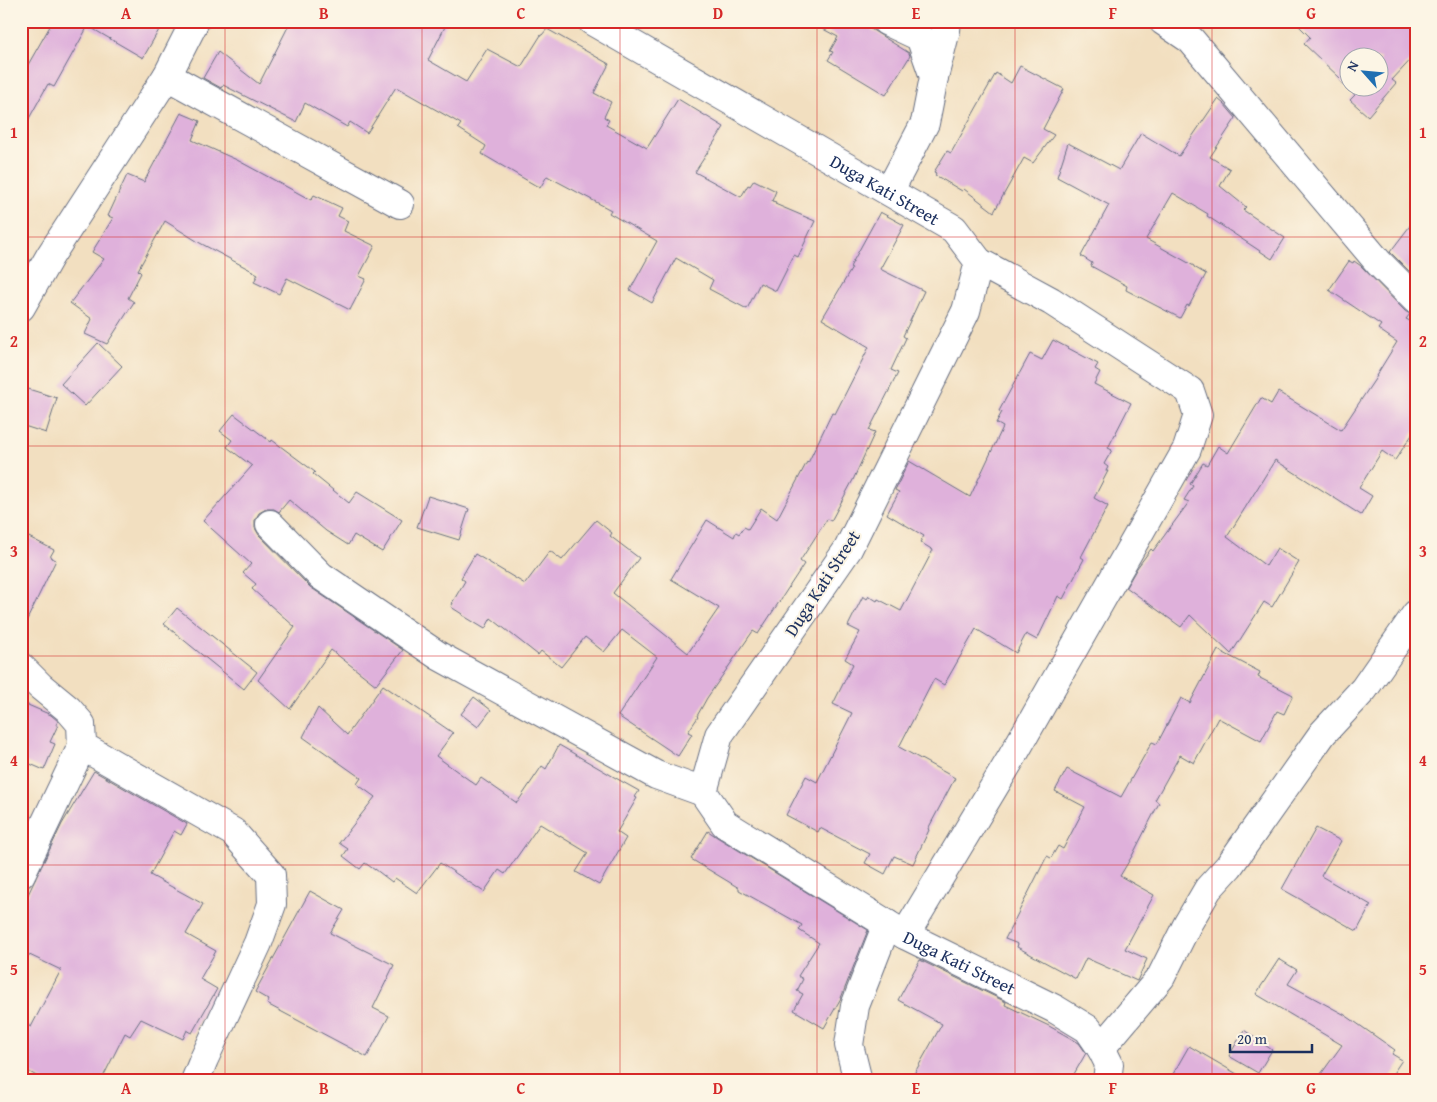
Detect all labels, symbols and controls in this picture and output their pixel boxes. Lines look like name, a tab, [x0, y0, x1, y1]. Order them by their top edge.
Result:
text: A	[121, 1, 132, 25]
text: B	[319, 1, 329, 25]
text: C	[516, 1, 526, 25]
text: D	[713, 1, 723, 25]
text: E	[912, 1, 921, 25]
text: F	[1109, 1, 1117, 25]
text: G	[1306, 1, 1316, 25]
north arrow	[1340, 48, 1390, 98]
text: N	[1341, 57, 1364, 75]
text: 1	[10, 120, 18, 144]
text: 1	[1419, 120, 1427, 144]
street label: Duga Kati Street	[825, 147, 945, 232]
text: 2	[10, 329, 18, 353]
text: 2	[1419, 329, 1427, 353]
street label: Duga Kati Street	[777, 524, 867, 642]
text: 3	[10, 539, 18, 563]
text: 3	[1419, 539, 1427, 563]
text: 4	[10, 748, 18, 772]
text: 4	[1419, 748, 1427, 772]
street label: Duga Kati Street	[899, 923, 1021, 1001]
text: 5	[10, 957, 18, 981]
text: 5	[1419, 957, 1427, 981]
scale bar	[1230, 1022, 1312, 1054]
text: 20 m	[1237, 1028, 1268, 1049]
text: A	[121, 1076, 132, 1100]
text: B	[319, 1076, 329, 1100]
text: C	[516, 1076, 526, 1100]
text: D	[713, 1076, 723, 1100]
text: E	[912, 1076, 921, 1100]
text: F	[1109, 1076, 1117, 1100]
text: G	[1306, 1076, 1316, 1100]

